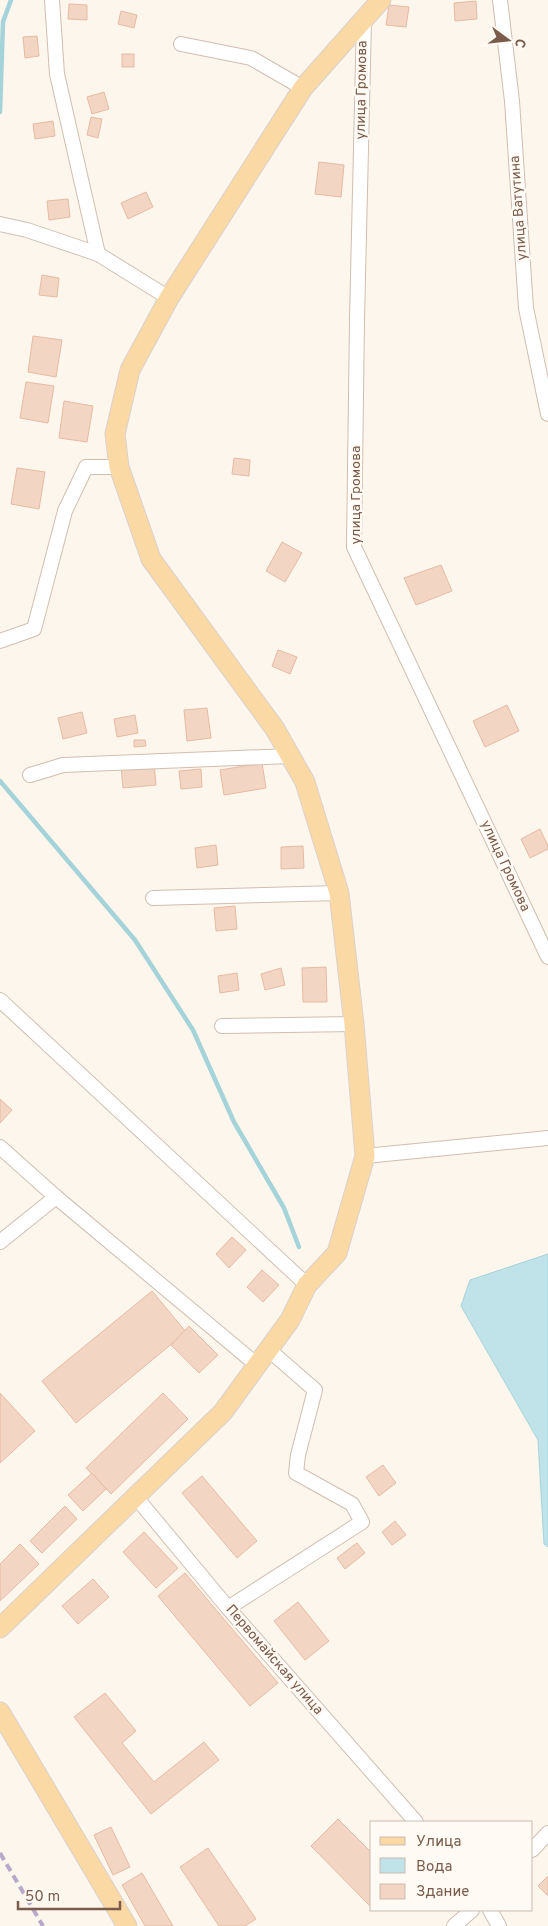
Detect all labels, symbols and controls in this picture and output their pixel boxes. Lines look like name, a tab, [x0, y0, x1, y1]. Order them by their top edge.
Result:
north arrow	[483, 15, 533, 65]
text: С	[510, 36, 528, 50]
street label: улица Громова	[353, 40, 371, 140]
street label: улица Ватутина	[507, 155, 531, 261]
street label: улица Громова	[348, 446, 365, 544]
street label: улица Громова	[476, 818, 534, 914]
street label: Первомайская улица	[222, 1602, 326, 1718]
legend	[370, 1821, 533, 1911]
text: Улица	[416, 1833, 461, 1852]
text: Вода	[416, 1858, 452, 1877]
scale bar	[18, 1878, 120, 1910]
text: Здание	[416, 1883, 469, 1902]
text: 50 m	[25, 1888, 60, 1907]

